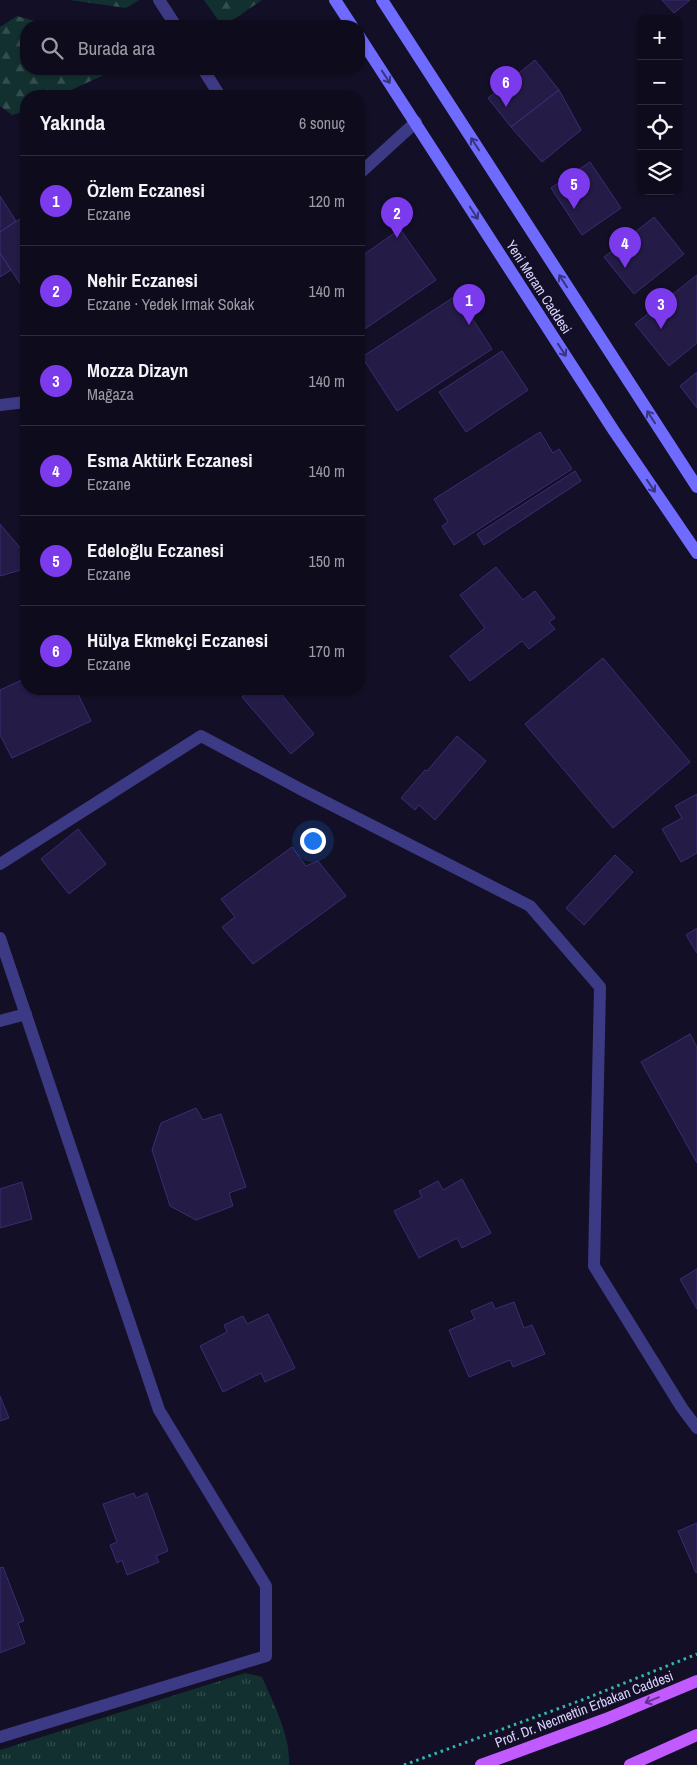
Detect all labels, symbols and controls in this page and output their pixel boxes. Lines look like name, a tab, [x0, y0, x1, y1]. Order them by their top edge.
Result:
map controls	[637, 15, 682, 195]
button: +	[637, 15, 682, 60]
search box	[20, 20, 365, 75]
icon: search	[38, 34, 66, 62]
text: Burada ara	[78, 35, 155, 61]
button: −	[637, 60, 682, 105]
pin: 6	[490, 66, 522, 107]
one-way arrow	[381, 69, 391, 83]
button: locate	[637, 105, 682, 150]
text: Yakında	[40, 108, 105, 137]
text: 6 sonuç	[299, 112, 345, 134]
one-way arrow	[470, 138, 480, 152]
button: layers	[637, 150, 682, 195]
pin: 5	[558, 168, 590, 209]
text: Özlem Eczanesi	[87, 177, 205, 203]
text: 1	[52, 190, 60, 212]
text: 120 m	[309, 190, 345, 212]
pin: 2	[381, 197, 413, 238]
text: Eczane	[87, 203, 131, 225]
one-way arrow	[469, 206, 479, 220]
pin: 4	[609, 227, 641, 268]
street label: Yeni Meram Caddesi	[502, 237, 576, 337]
text: Nehir Eczanesi	[87, 267, 198, 293]
one-way arrow	[558, 274, 568, 288]
text: 2	[52, 280, 60, 302]
text: 140 m	[309, 280, 345, 302]
pin: 1	[453, 284, 485, 325]
pin: 3	[645, 288, 677, 329]
text: Eczane · Yedek Irmak Sokak	[87, 293, 254, 315]
one-way arrow	[556, 343, 567, 357]
text: Mozza Dizayn	[87, 357, 188, 383]
text: 3	[52, 370, 60, 392]
text: 140 m	[309, 370, 345, 392]
text: Mağaza	[87, 383, 134, 405]
one-way arrow	[646, 410, 657, 424]
text: Esma Aktürk Eczanesi	[87, 447, 253, 473]
text: 4	[52, 460, 60, 482]
text: 140 m	[309, 460, 345, 482]
text: Eczane	[87, 473, 131, 495]
one-way arrow	[646, 478, 656, 492]
text: Edeloğlu Eczanesi	[87, 537, 224, 563]
text: 5	[52, 550, 60, 572]
text: 150 m	[309, 550, 345, 572]
text: Eczane	[87, 563, 131, 585]
text: Hülya Ekmekçi Eczanesi	[87, 627, 268, 653]
text: 6	[52, 640, 60, 662]
text: 170 m	[309, 640, 345, 662]
text: Eczane	[87, 653, 131, 675]
your location	[300, 828, 326, 854]
street label: Prof. Dr. Necmettin Erbakan Caddesi	[492, 1667, 676, 1751]
one-way arrow	[645, 1695, 660, 1705]

